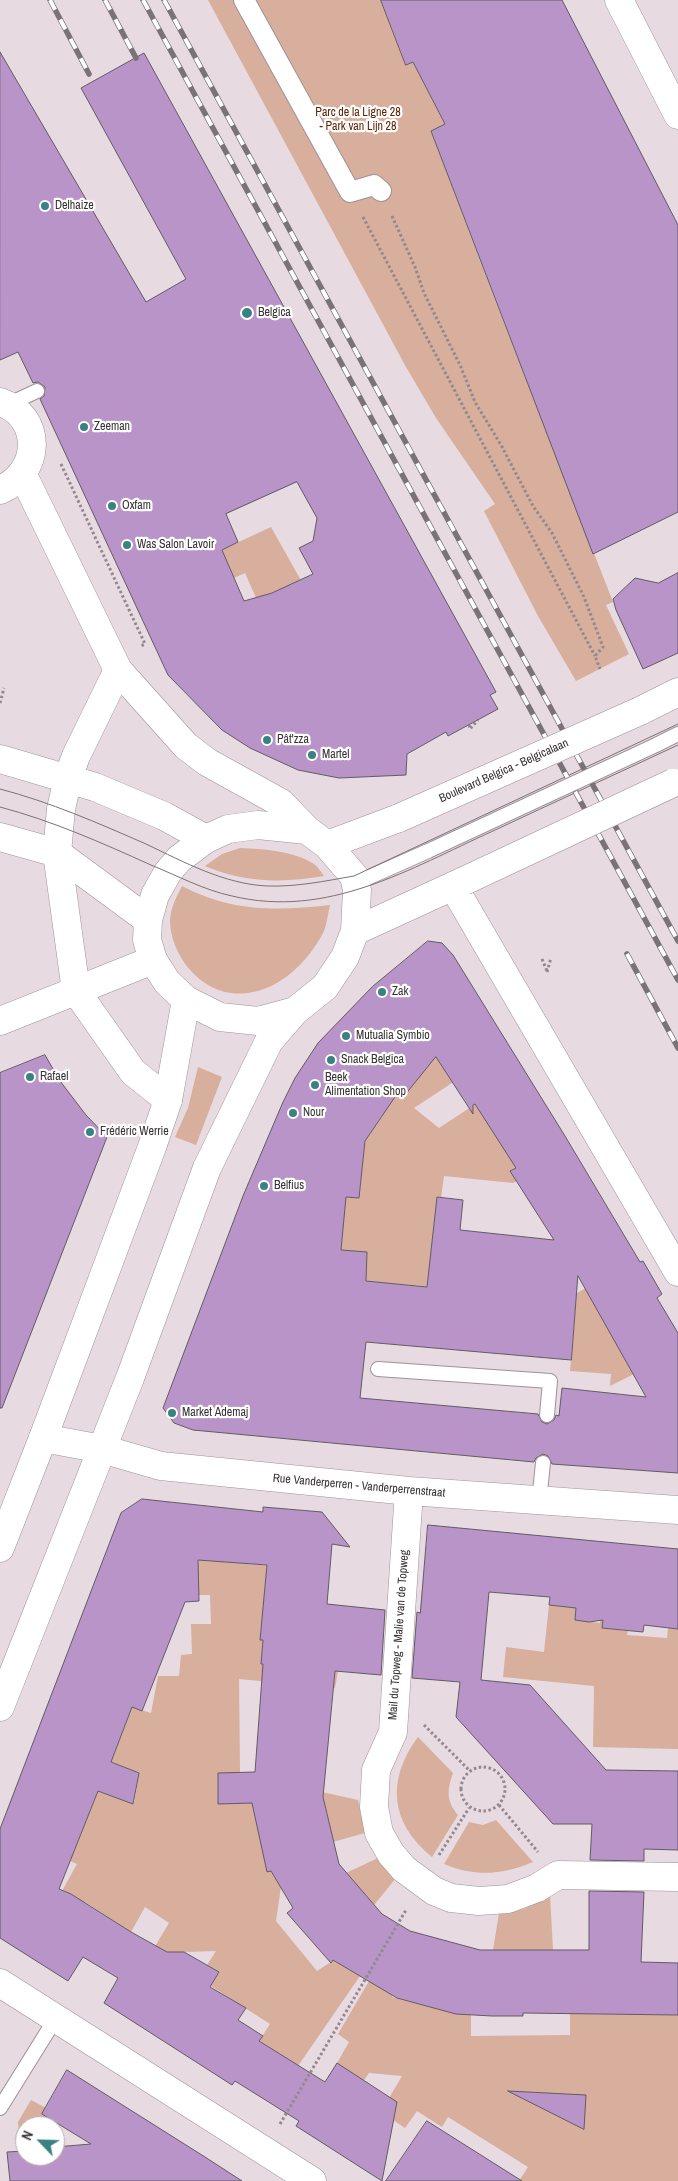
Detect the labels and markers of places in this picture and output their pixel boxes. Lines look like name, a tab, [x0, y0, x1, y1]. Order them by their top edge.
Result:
place label: Delhaize	[55, 199, 94, 213]
marker: Delhaize	[39, 200, 51, 212]
marker: Belgica	[240, 306, 254, 320]
place label: Belgica	[258, 306, 291, 320]
place label: Zeeman	[94, 420, 130, 434]
marker: Zeeman	[78, 421, 90, 433]
place label: Oxfam	[122, 499, 151, 513]
marker: Oxfam	[106, 500, 118, 512]
place label: Was Salon Lavoir	[137, 538, 214, 552]
marker: Was Salon Lavoir	[121, 539, 133, 551]
place label: Pât'zza	[277, 733, 309, 747]
marker: Pât'zza	[261, 734, 273, 746]
place label: Martel	[322, 748, 349, 762]
marker: Martel	[306, 749, 318, 761]
place label: Zak	[392, 985, 408, 999]
marker: Zak	[376, 986, 388, 998]
place label: Mutualia Symbio	[356, 1029, 430, 1043]
marker: Mutualia Symbio	[340, 1030, 352, 1042]
place label: Snack Belgica	[341, 1053, 404, 1067]
marker: Snack Belgica	[325, 1054, 337, 1066]
place label: Rafael	[40, 1070, 68, 1084]
marker: Rafael	[24, 1071, 36, 1083]
place label: Beek Alimentation Shop	[325, 1071, 406, 1099]
marker: Beek Alimentation Shop	[309, 1079, 321, 1091]
place label: Nour	[303, 1106, 324, 1120]
marker: Nour	[287, 1107, 299, 1119]
place label: Frédéric Werrie	[100, 1125, 169, 1139]
marker: Frédéric Werrie	[84, 1126, 96, 1138]
place label: Belfius	[274, 1179, 304, 1193]
marker: Belfius	[258, 1180, 270, 1192]
place label: Market Ademaj	[182, 1406, 248, 1420]
marker: Market Ademaj	[166, 1407, 178, 1419]

